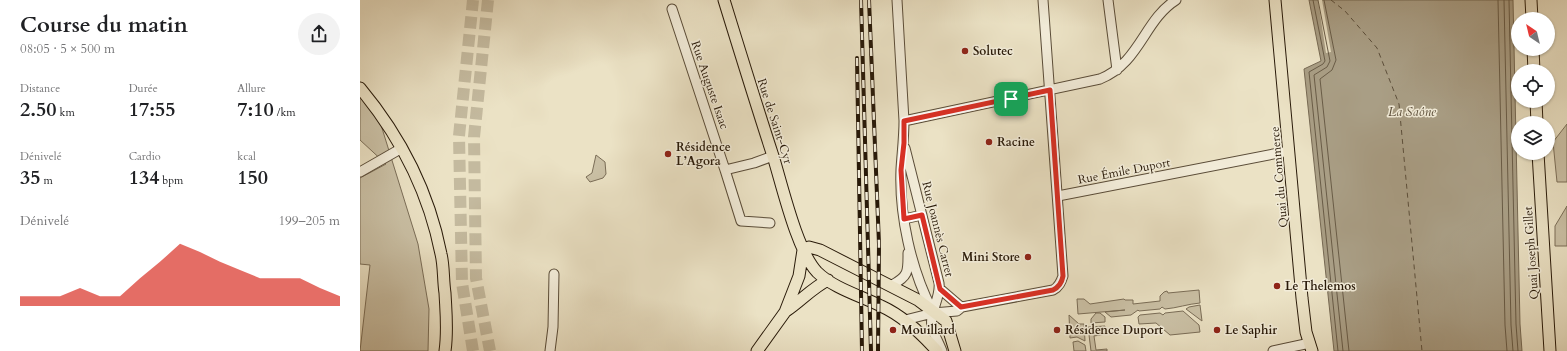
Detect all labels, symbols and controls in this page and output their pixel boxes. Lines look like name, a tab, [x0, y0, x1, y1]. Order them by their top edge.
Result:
text: Course du matin	[20, 10, 188, 40]
north arrow	[1511, 12, 1555, 56]
map controls	[1511, 12, 1555, 160]
button: share	[298, 13, 340, 55]
street label: Rue Auguste Isaac	[687, 39, 733, 132]
text: 08:05 · 5 × 500 m	[20, 40, 115, 58]
place label: Solutec	[973, 43, 1013, 59]
marker: Solutec	[960, 46, 970, 56]
button: locate	[1511, 64, 1555, 108]
street label: Rue de Saint-Cyr	[754, 76, 797, 166]
text: Distance	[20, 81, 60, 96]
text: Durée	[129, 81, 158, 96]
text: Allure	[237, 81, 266, 96]
pin	[994, 82, 1028, 116]
icon: arrive	[1000, 88, 1022, 110]
text: 2.50	[20, 96, 57, 123]
text: 17:55	[129, 96, 175, 123]
text: 7:10	[237, 96, 274, 123]
water label: La Saône	[1388, 103, 1437, 121]
text: km	[57, 105, 75, 120]
text: /km	[274, 105, 296, 120]
button: layers	[1511, 116, 1555, 160]
street label: Quai du Commerce	[1267, 126, 1291, 228]
place label: Racine	[997, 134, 1035, 150]
marker: Racine	[984, 137, 994, 147]
place label: Résidence L’Agora	[676, 139, 731, 169]
text: Dénivelé	[20, 149, 62, 164]
text: Cardio	[129, 149, 161, 164]
text: kcal	[237, 149, 256, 164]
marker: Résidence L’Agora	[663, 149, 673, 159]
street label: Rue Émile Duport	[1076, 153, 1172, 188]
text: 35	[20, 164, 41, 191]
text: 134	[129, 164, 159, 191]
text: 150	[237, 164, 268, 191]
text: m	[41, 173, 53, 188]
text: bpm	[159, 173, 183, 188]
street label: Rue Joannès Carret	[918, 180, 958, 279]
street label: Quai Joseph Gillet	[1520, 206, 1542, 300]
text: Dénivelé	[20, 212, 69, 230]
text: 199–205 m	[278, 212, 340, 230]
place label: Mini Store	[962, 249, 1020, 265]
marker: Mini Store	[1023, 252, 1033, 262]
place label: Le Thelemos	[1285, 278, 1356, 294]
marker: Le Thelemos	[1272, 281, 1282, 291]
place label: Mouillard	[901, 322, 955, 338]
place label: Résidence Duport	[1065, 322, 1164, 338]
place label: Le Saphir	[1225, 322, 1277, 338]
marker: Mouillard	[888, 325, 898, 335]
marker: Résidence Duport	[1052, 325, 1062, 335]
marker: Le Saphir	[1212, 325, 1222, 335]

